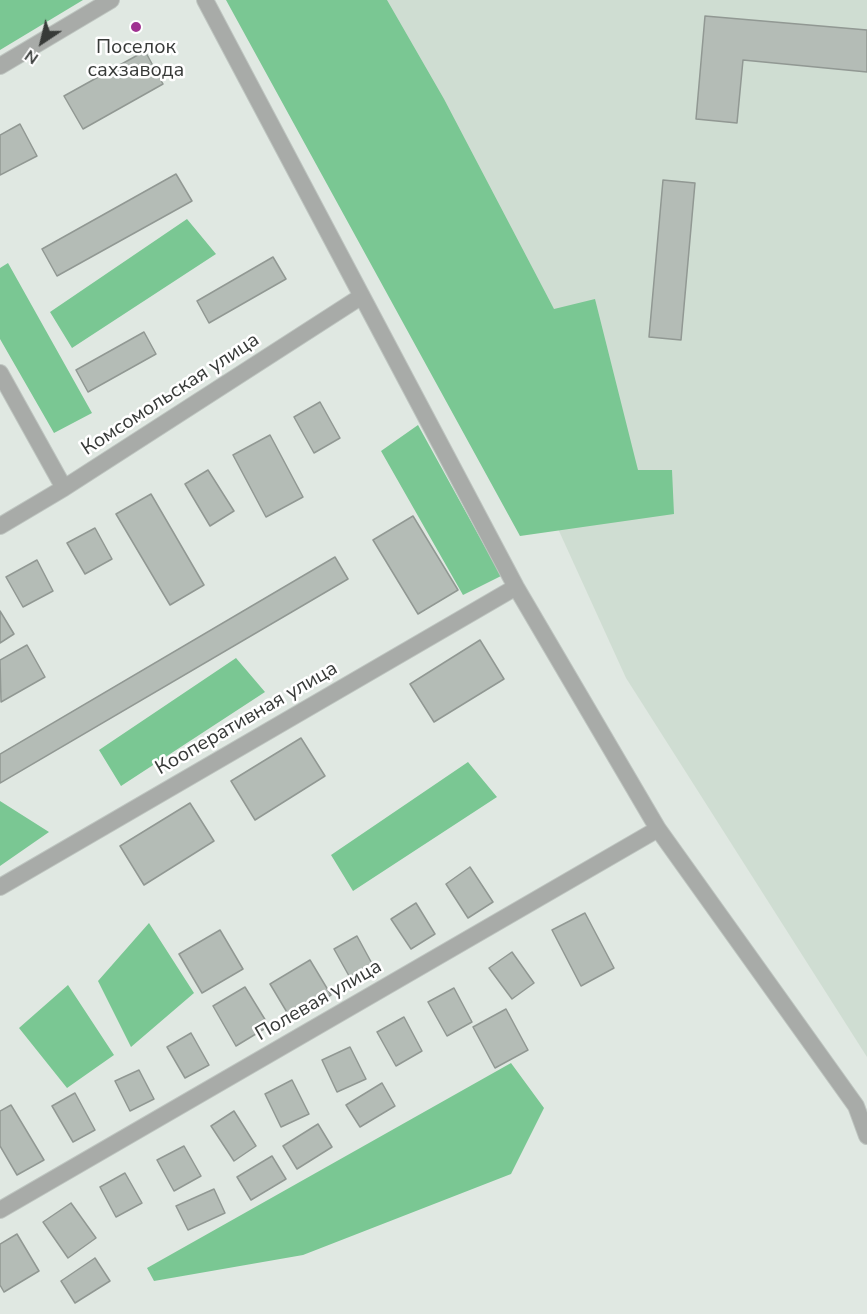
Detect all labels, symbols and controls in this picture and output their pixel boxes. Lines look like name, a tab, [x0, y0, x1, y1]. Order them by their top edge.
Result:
north arrow	[12, 12, 72, 72]
marker: Поселок сахзавода	[129, 20, 143, 34]
place label: Поселок сахзавода	[88, 36, 184, 83]
text: N	[20, 44, 43, 69]
street label: Комсомольская улица	[78, 329, 264, 461]
street label: Кооперативная улица	[152, 657, 342, 781]
street label: Полевая улица	[252, 955, 386, 1047]

